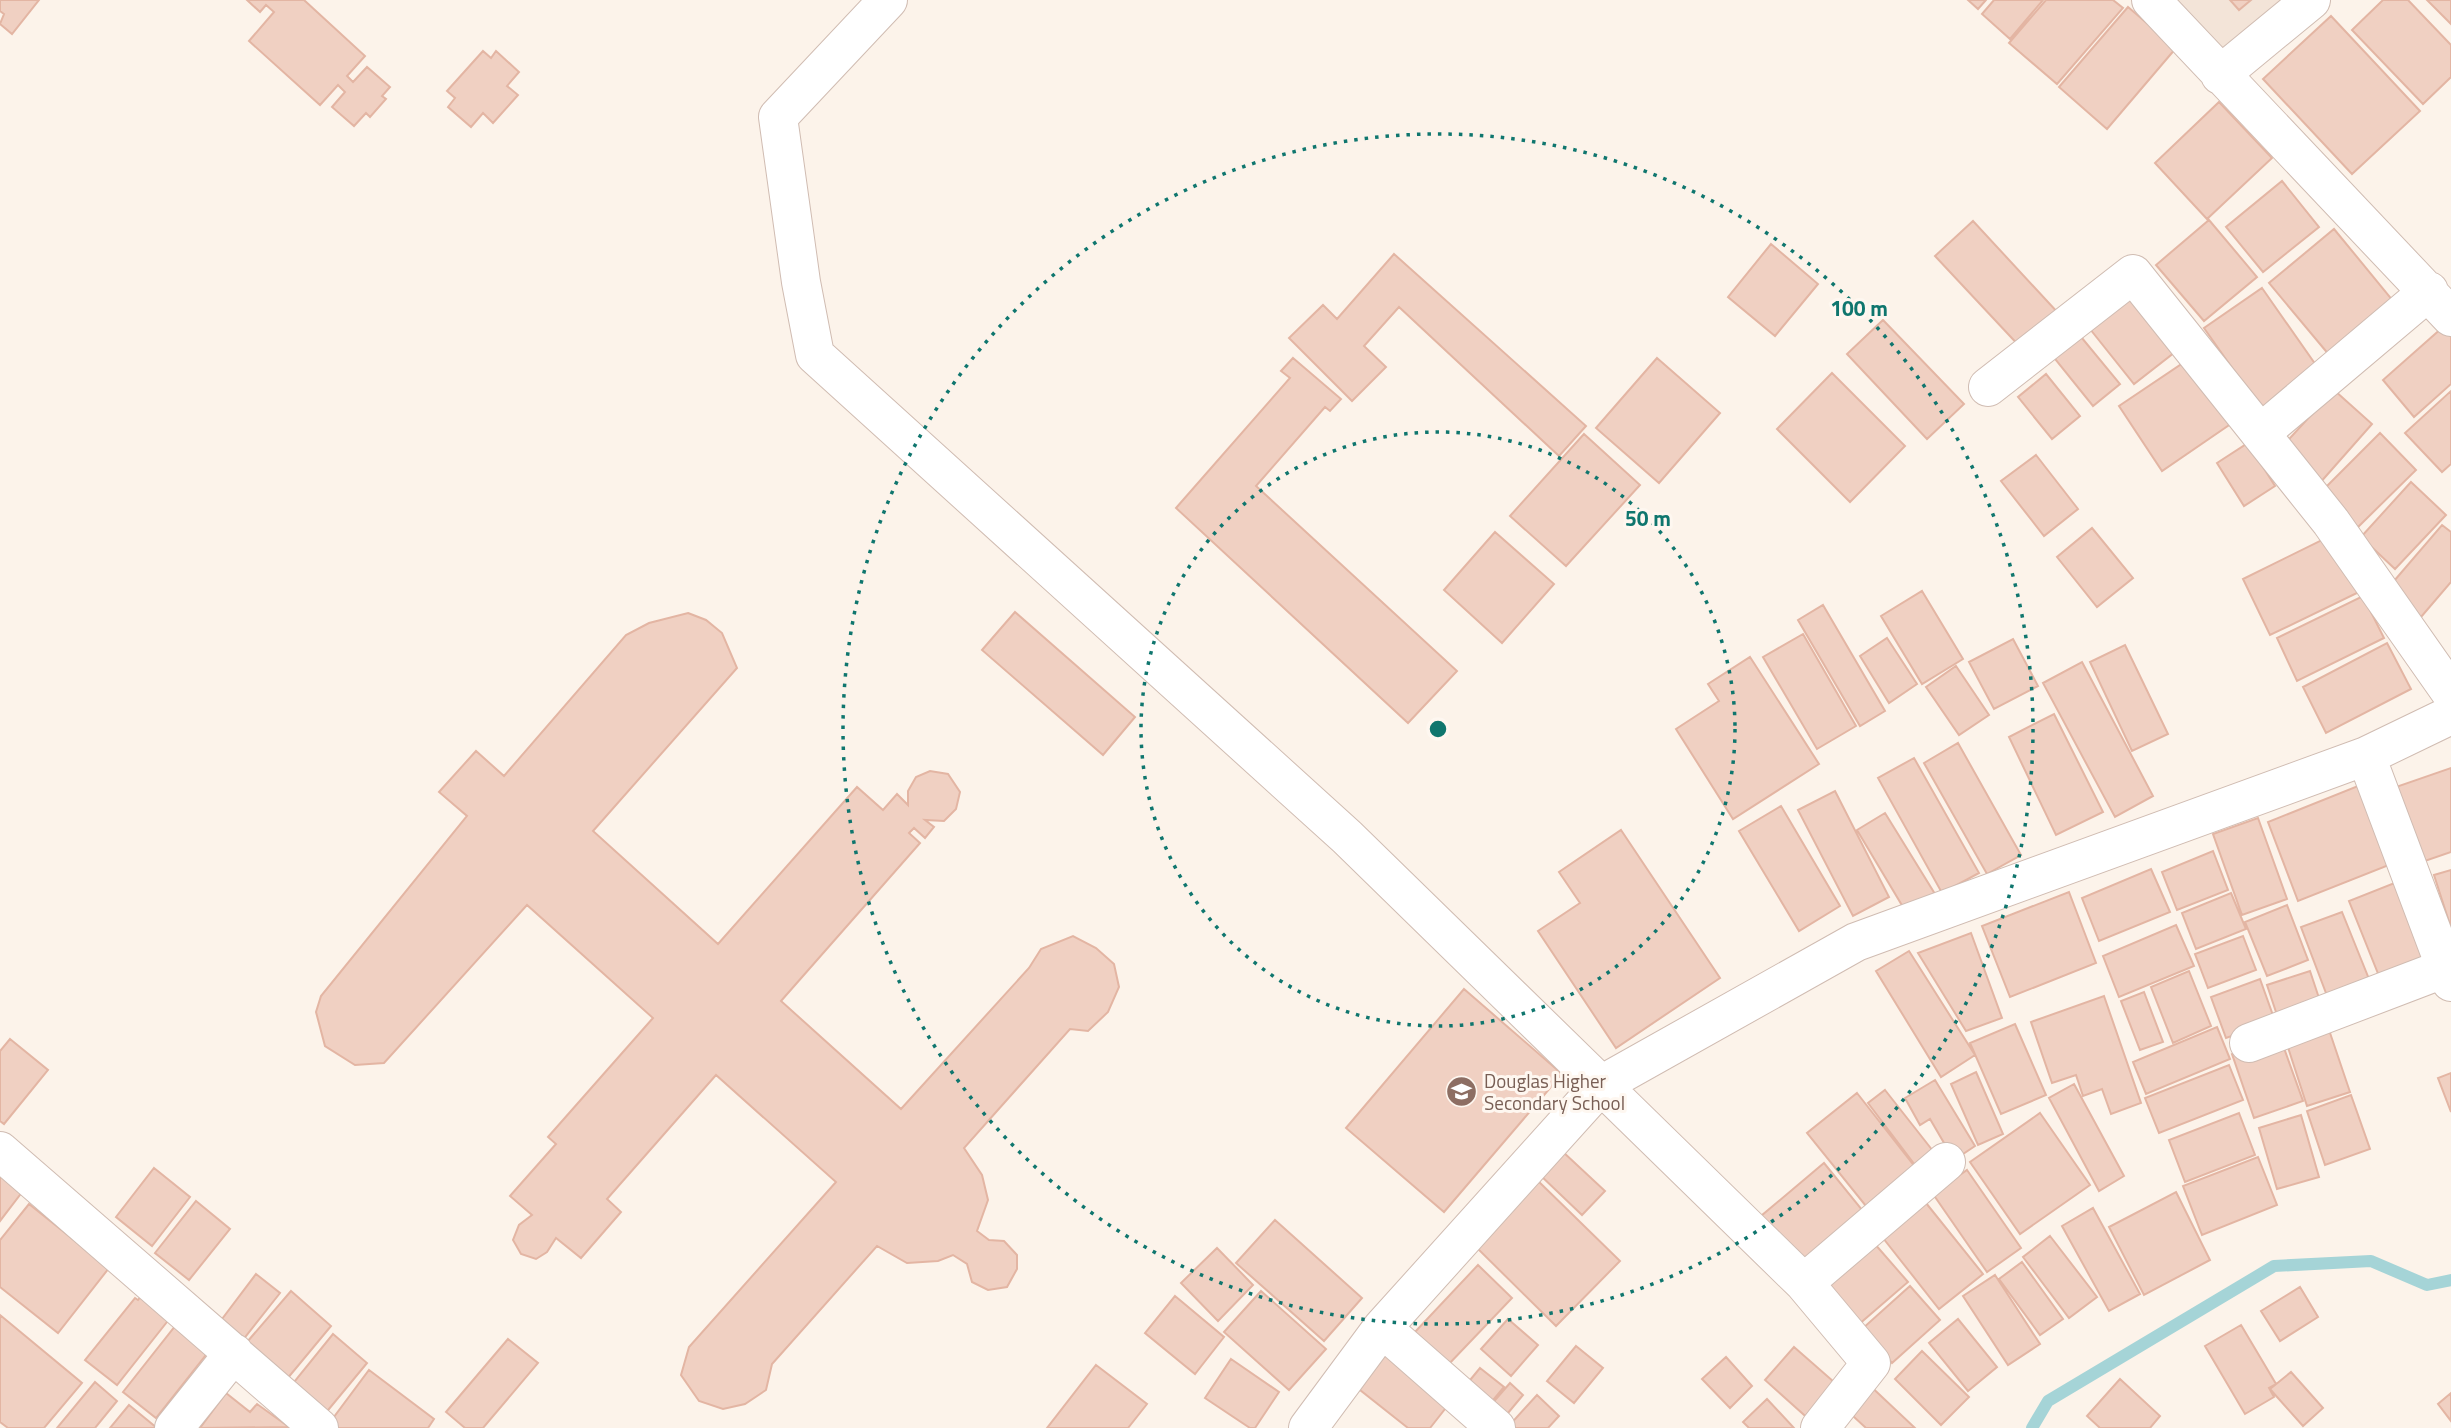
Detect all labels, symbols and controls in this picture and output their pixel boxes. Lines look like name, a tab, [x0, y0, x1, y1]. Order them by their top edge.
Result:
text: 100 m	[1830, 292, 1888, 324]
text: 50 m	[1625, 502, 1671, 534]
centre of rings	[1426, 717, 1450, 741]
place label: Douglas Higher Secondary School	[1484, 1066, 1625, 1117]
school or university icon: Douglas Higher Secondary School	[1444, 1074, 1478, 1108]

